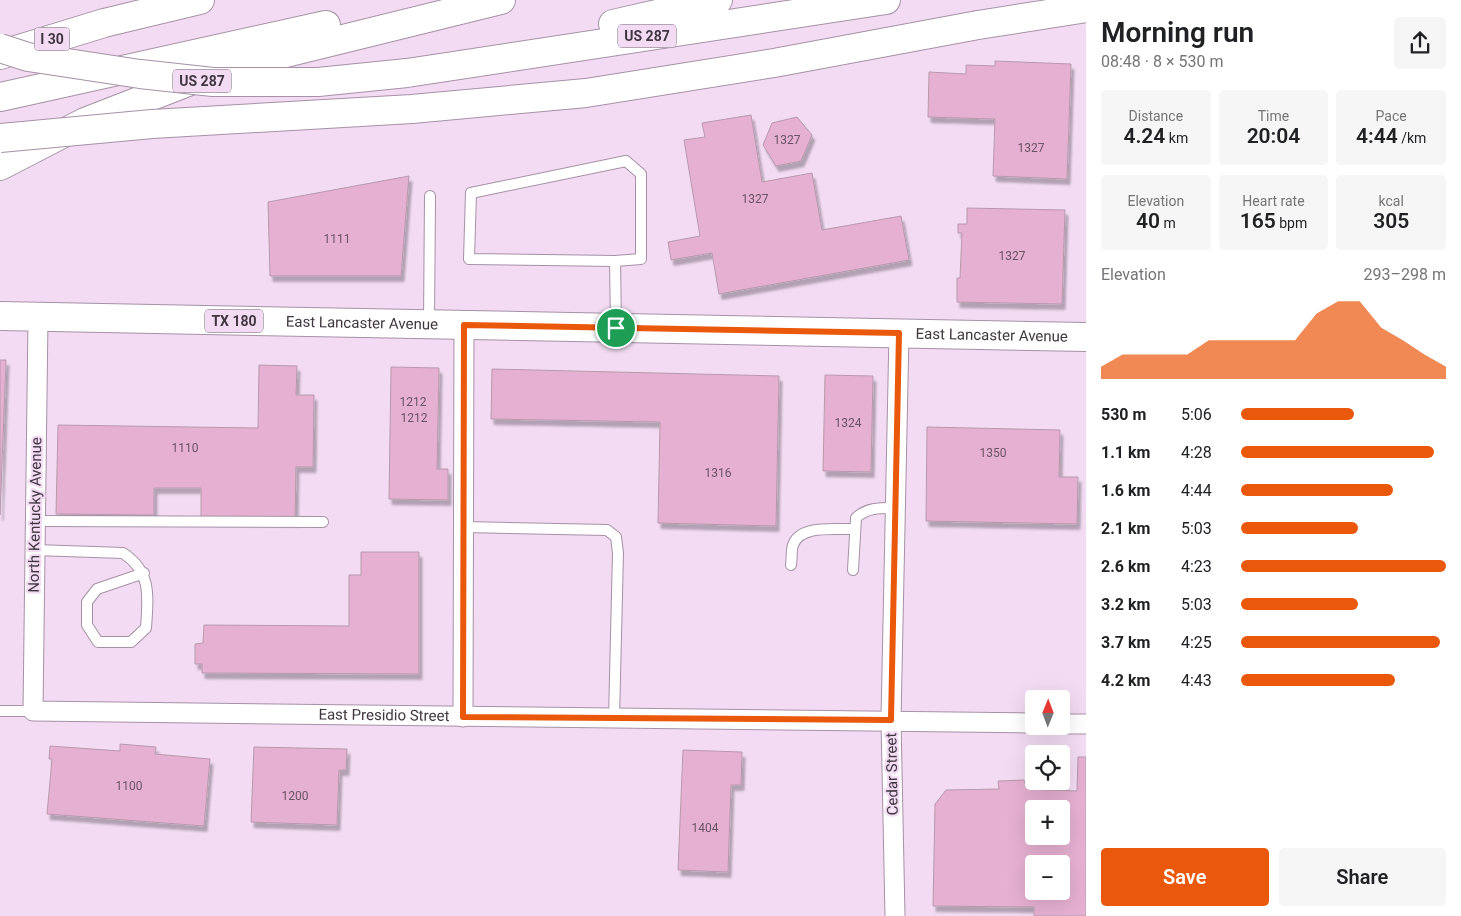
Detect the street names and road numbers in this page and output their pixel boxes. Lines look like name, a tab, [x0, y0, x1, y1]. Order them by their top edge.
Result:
road number: US 287	[618, 24, 676, 48]
road number: I 30	[34, 28, 70, 50]
road number: US 287	[173, 70, 231, 92]
road number: TX 180	[205, 310, 263, 332]
street label: East Lancaster Avenue	[286, 313, 438, 333]
street label: East Lancaster Avenue	[916, 325, 1068, 346]
street label: North Kentucky Avenue	[25, 437, 45, 593]
street label: East Presidio Street	[318, 705, 450, 725]
street label: Cedar Street	[882, 732, 902, 816]

